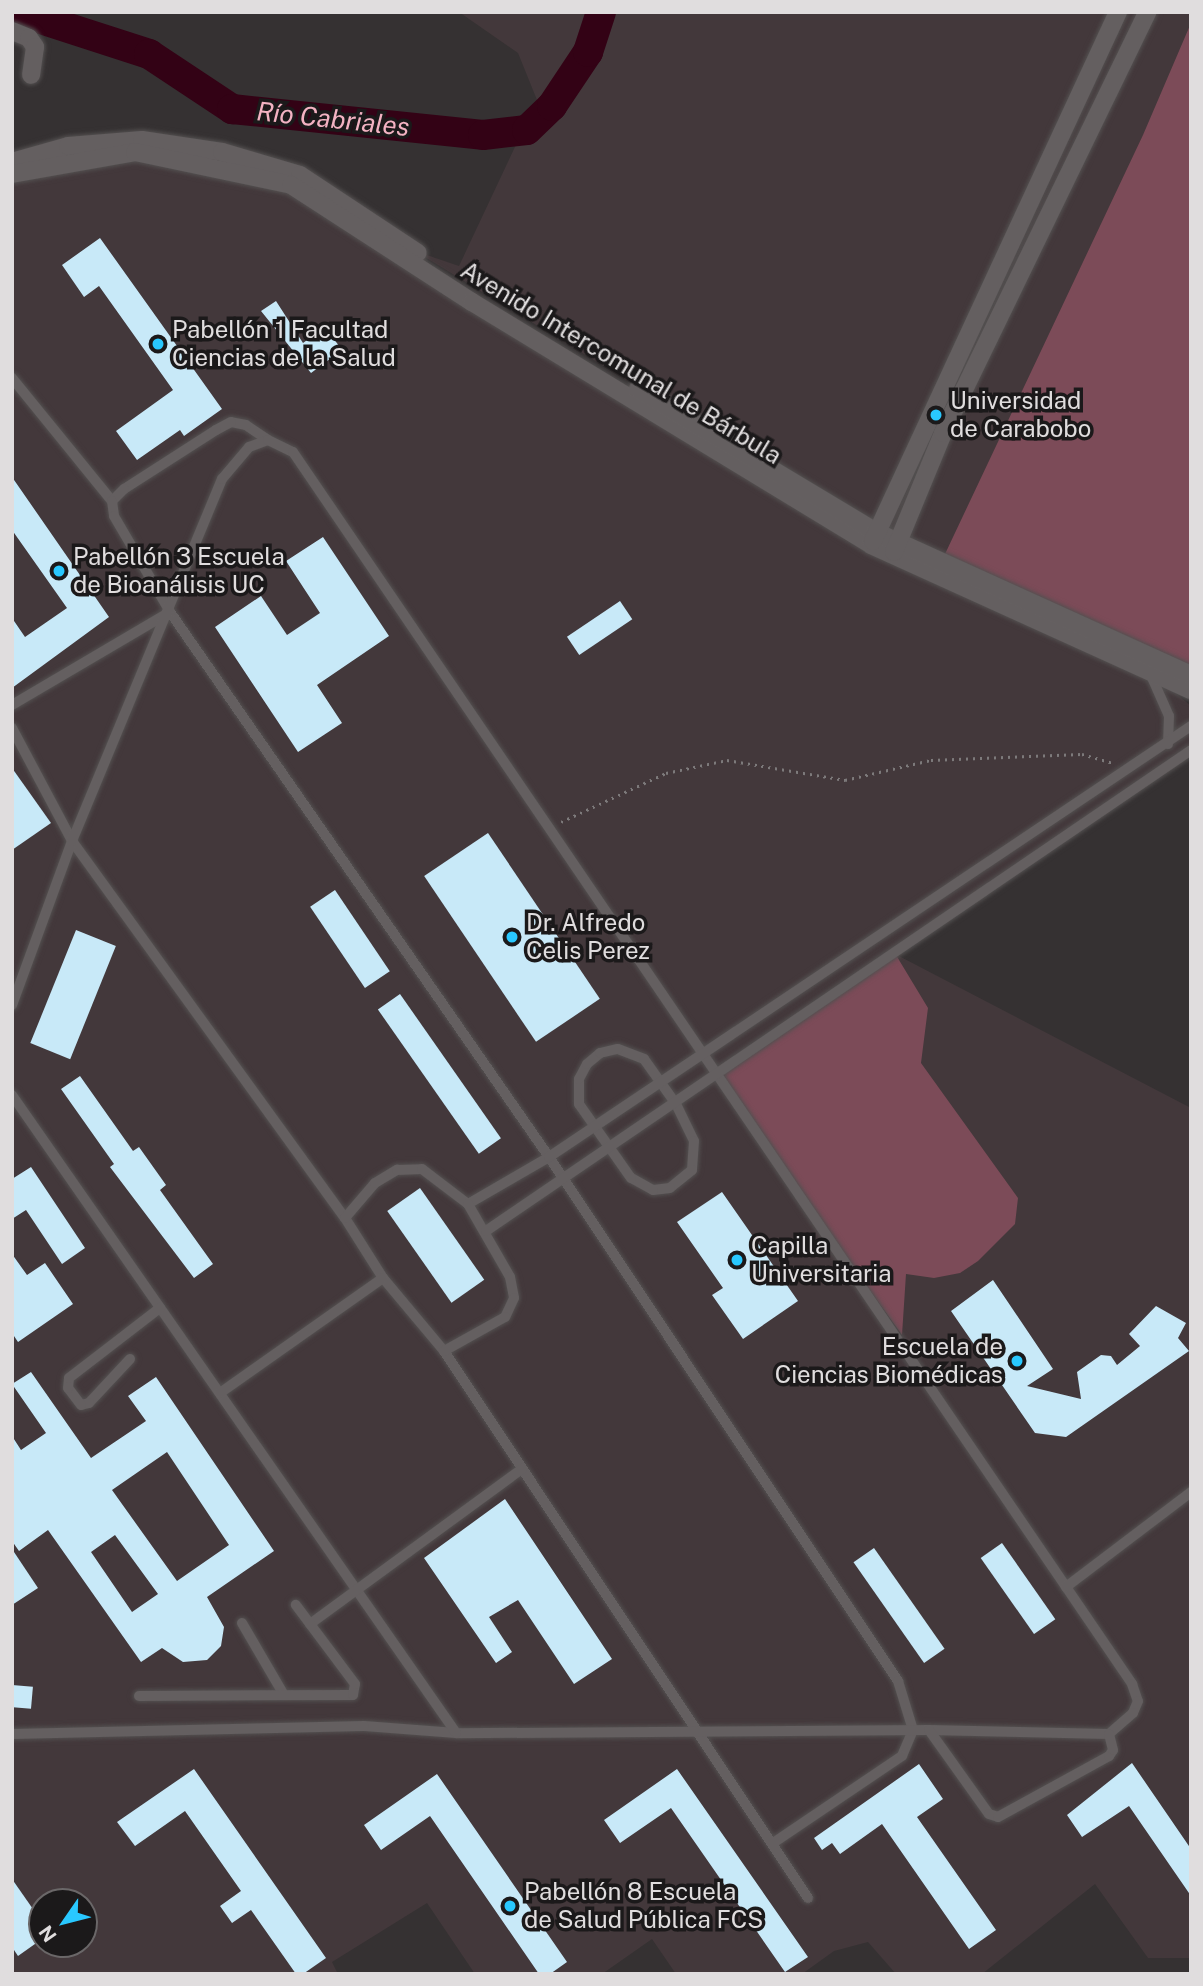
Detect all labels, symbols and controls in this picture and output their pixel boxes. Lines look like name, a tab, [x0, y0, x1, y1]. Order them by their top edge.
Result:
water label: Río Cabriales	[255, 95, 411, 143]
street label: Avenido Intercomunal de Bárbula	[455, 256, 787, 470]
place label: Pabellón 1 Facultad Ciencias de la Salud	[172, 316, 396, 372]
marker: Pabellón 1 Facultad Ciencias de la Salud	[150, 336, 166, 352]
place label: Universidad de Carabobo	[950, 387, 1091, 443]
marker: Universidad de Carabobo	[928, 407, 944, 423]
place label: Pabellón 3 Escuela de Bioanálisis UC	[73, 543, 285, 599]
marker: Pabellón 3 Escuela de Bioanálisis UC	[51, 563, 67, 579]
place label: Dr. Alfredo Celis Perez	[526, 909, 650, 965]
marker: Dr. Alfredo Celis Perez	[504, 929, 520, 945]
place label: Capilla Universitaria	[751, 1232, 892, 1288]
marker: Capilla Universitaria	[729, 1252, 745, 1268]
place label: Escuela de Ciencias Biomédicas	[775, 1333, 1003, 1389]
marker: Escuela de Ciencias Biomédicas	[1009, 1353, 1025, 1369]
place label: Pabellón 8 Escuela de Salud Pública FCS	[524, 1878, 764, 1934]
north arrow	[28, 1888, 98, 1958]
marker: Pabellón 8 Escuela de Salud Pública FCS	[502, 1898, 518, 1914]
text: N	[34, 1922, 61, 1946]

